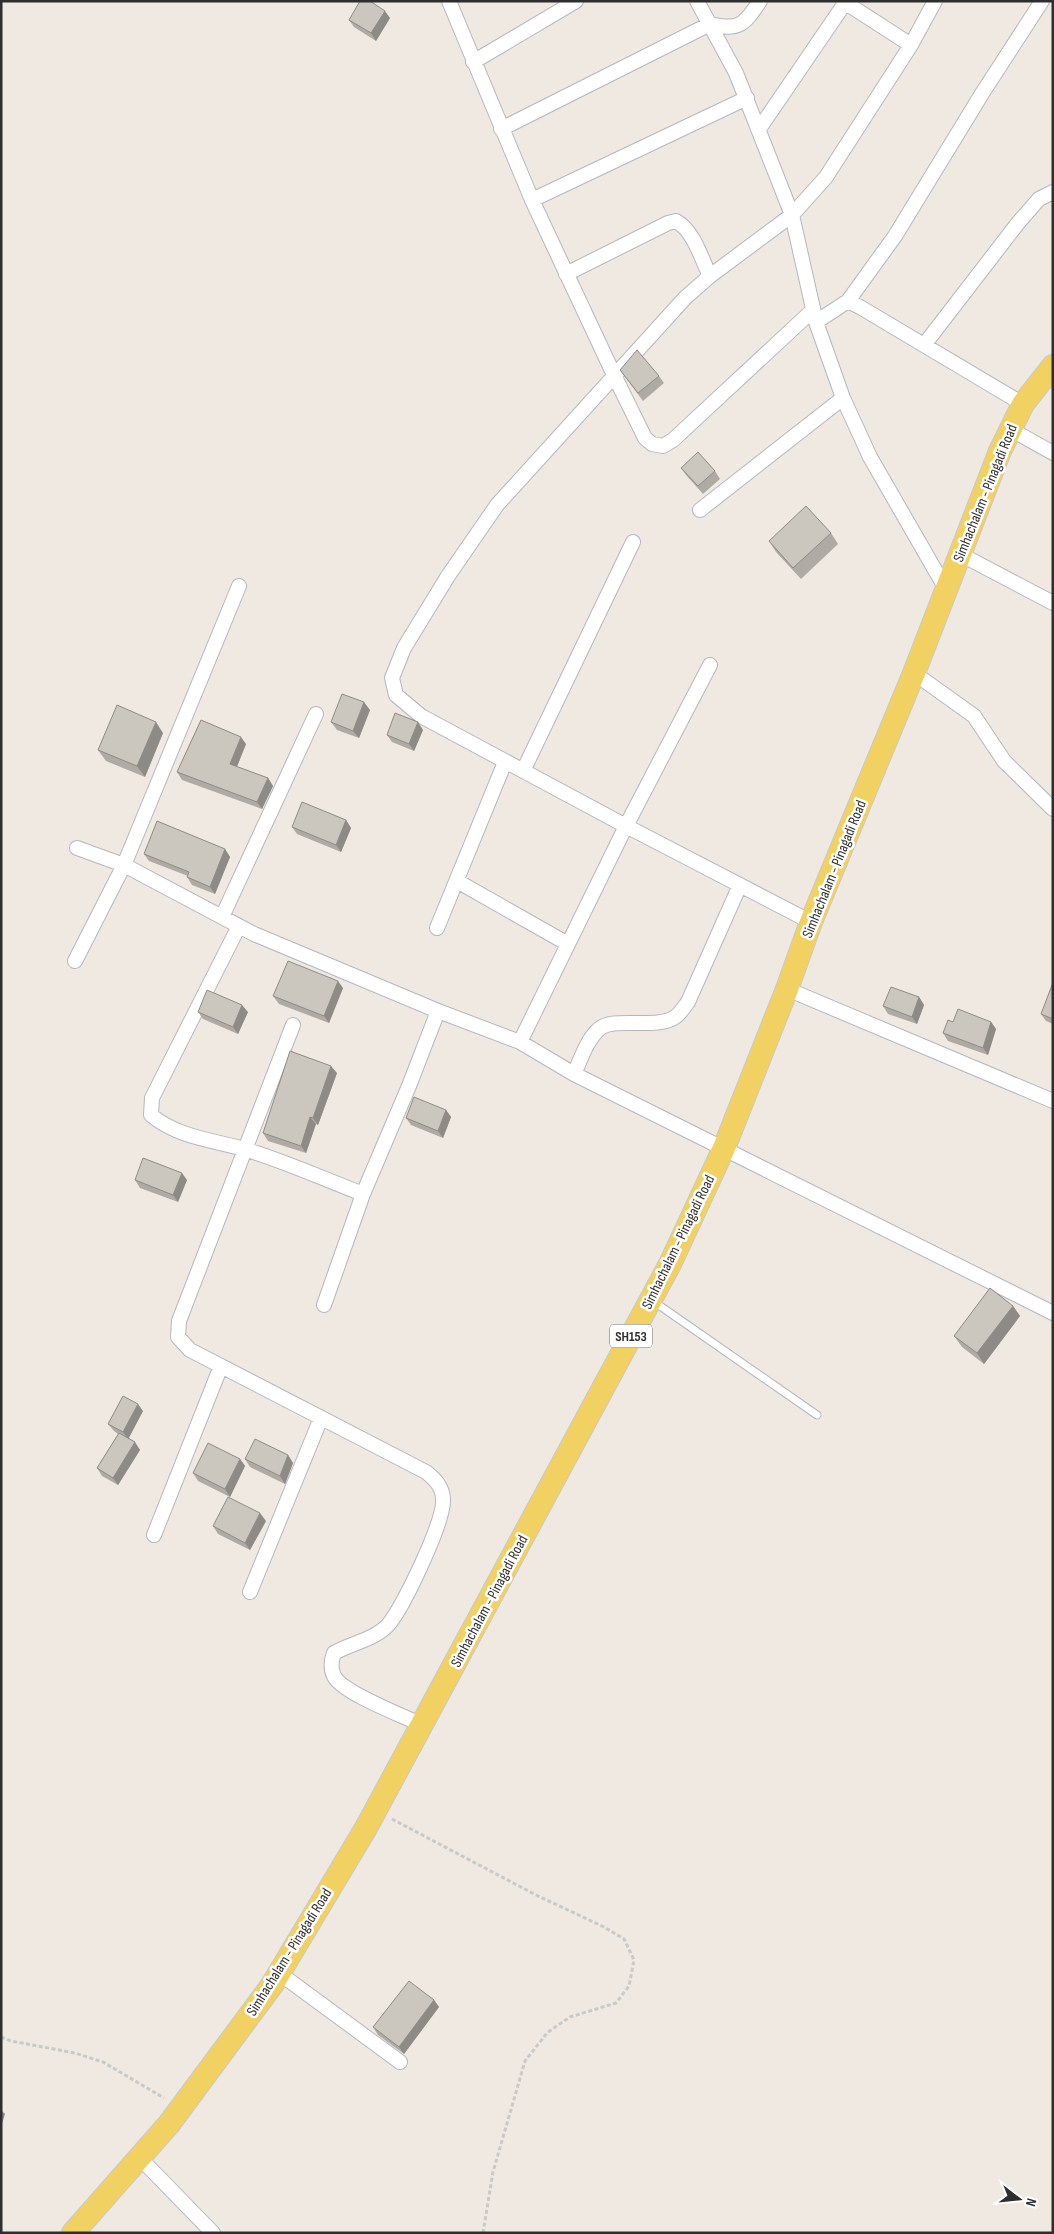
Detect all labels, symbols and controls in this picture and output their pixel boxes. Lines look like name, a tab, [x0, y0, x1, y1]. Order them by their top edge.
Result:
street label: Simhachalam - Pinagadi Road	[949, 421, 1022, 565]
street label: Simhachalam - Pinagadi Road	[798, 797, 871, 941]
street label: Simhachalam - Pinagadi Road	[638, 1172, 719, 1312]
road number: SH153	[610, 1324, 652, 1348]
street label: Simhachalam - Pinagadi Road	[447, 1532, 532, 1671]
street label: Simhachalam - Pinagadi Road	[242, 1885, 336, 2020]
north arrow	[994, 2174, 1044, 2224]
text: N	[1022, 2197, 1040, 2208]

